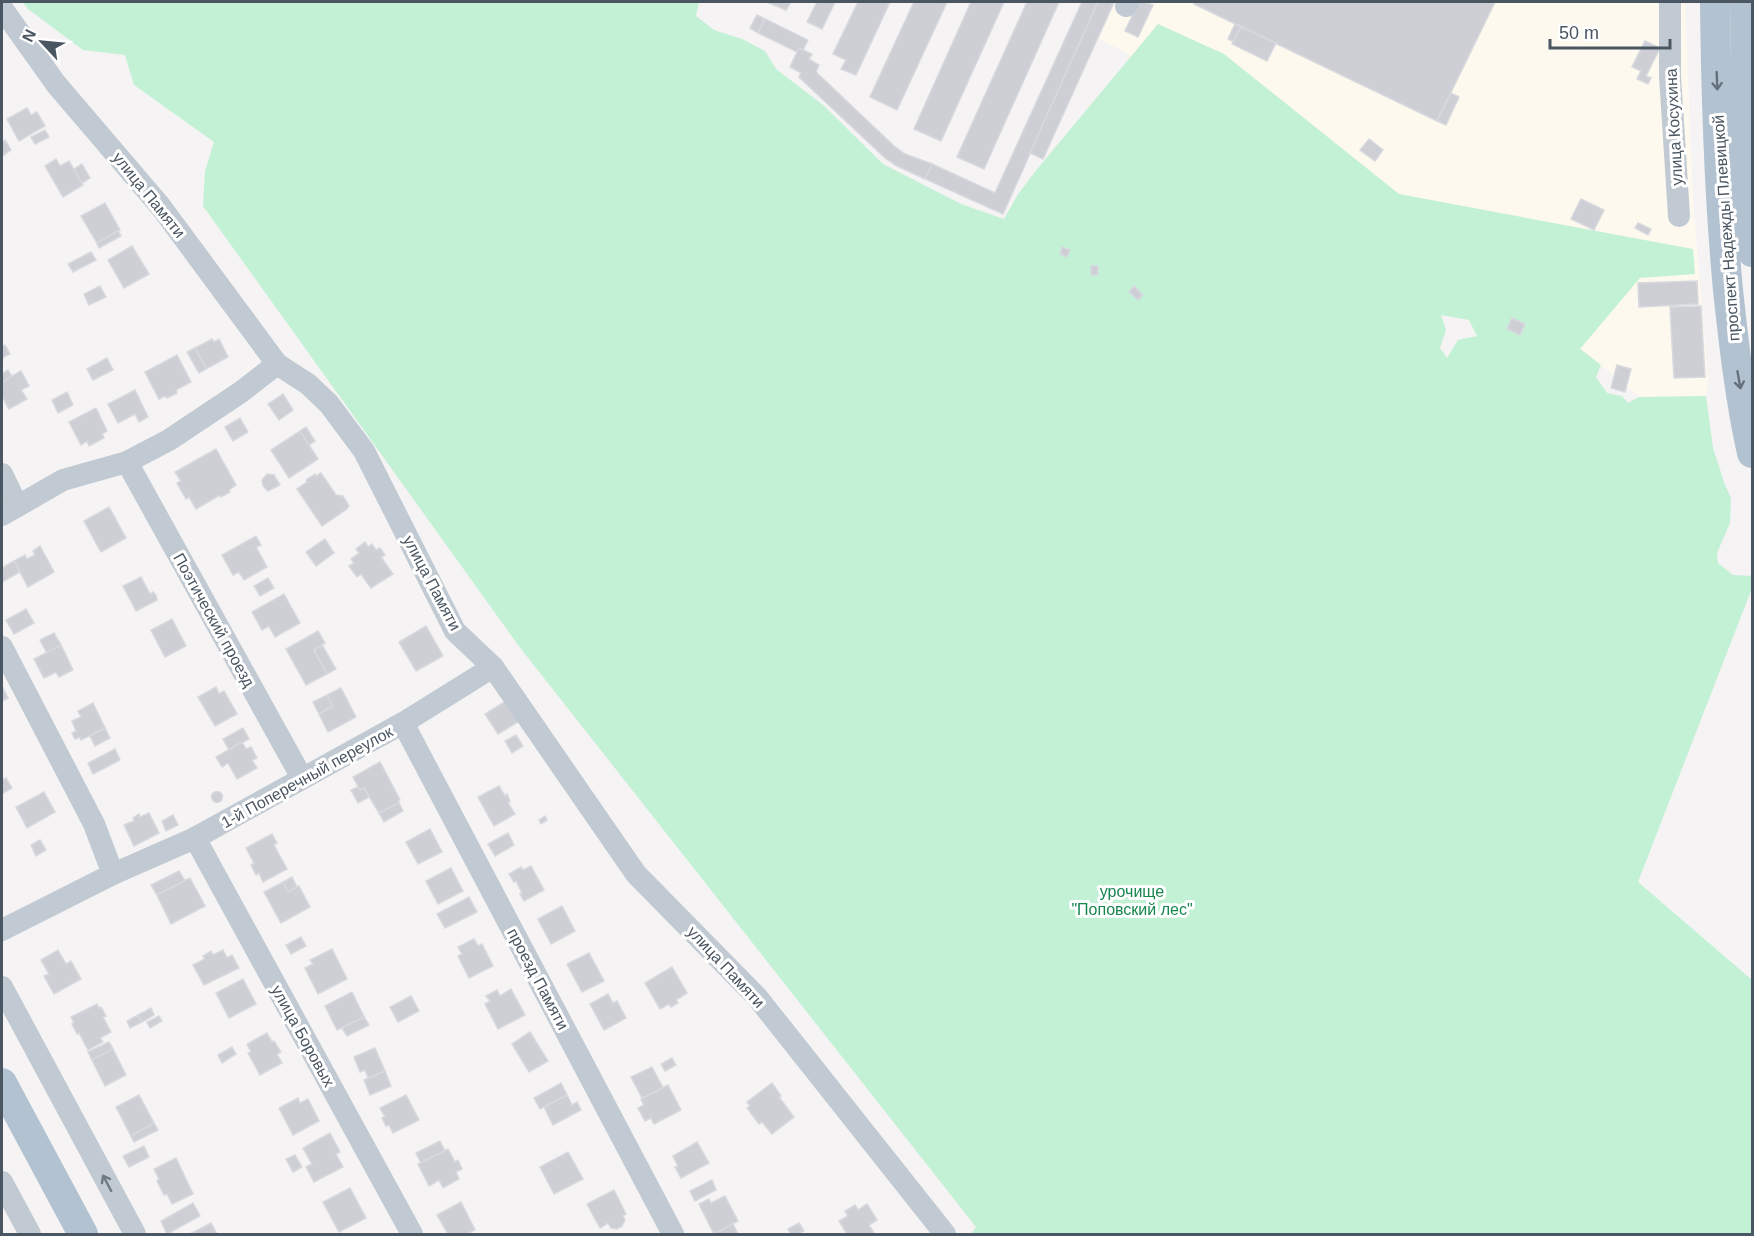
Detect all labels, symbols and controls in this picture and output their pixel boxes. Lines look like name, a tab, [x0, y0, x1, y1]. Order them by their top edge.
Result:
north arrow	[12, 12, 72, 72]
scale bar	[1550, 12, 1670, 50]
text: 50 m	[1559, 23, 1599, 43]
text: N	[19, 27, 39, 45]
street label: улица Косухина	[1662, 68, 1686, 186]
one-way arrow	[1712, 70, 1723, 90]
street label: проспект Надежды Плевицкой	[1710, 114, 1742, 342]
street label: улица Памяти	[109, 149, 189, 241]
one-way arrow	[1734, 370, 1745, 389]
street label: улица Памяти	[400, 533, 464, 633]
street label: Поэтический проезд	[170, 550, 258, 690]
street label: 1-й Поперечный переулок	[218, 722, 396, 831]
park label: урочище "Поповский лес"	[1071, 883, 1193, 918]
street label: улица Памяти	[684, 923, 768, 1011]
street label: проезд Памяти	[504, 926, 572, 1032]
street label: улица Боровых	[268, 982, 338, 1090]
one-way arrow	[101, 1175, 113, 1192]

